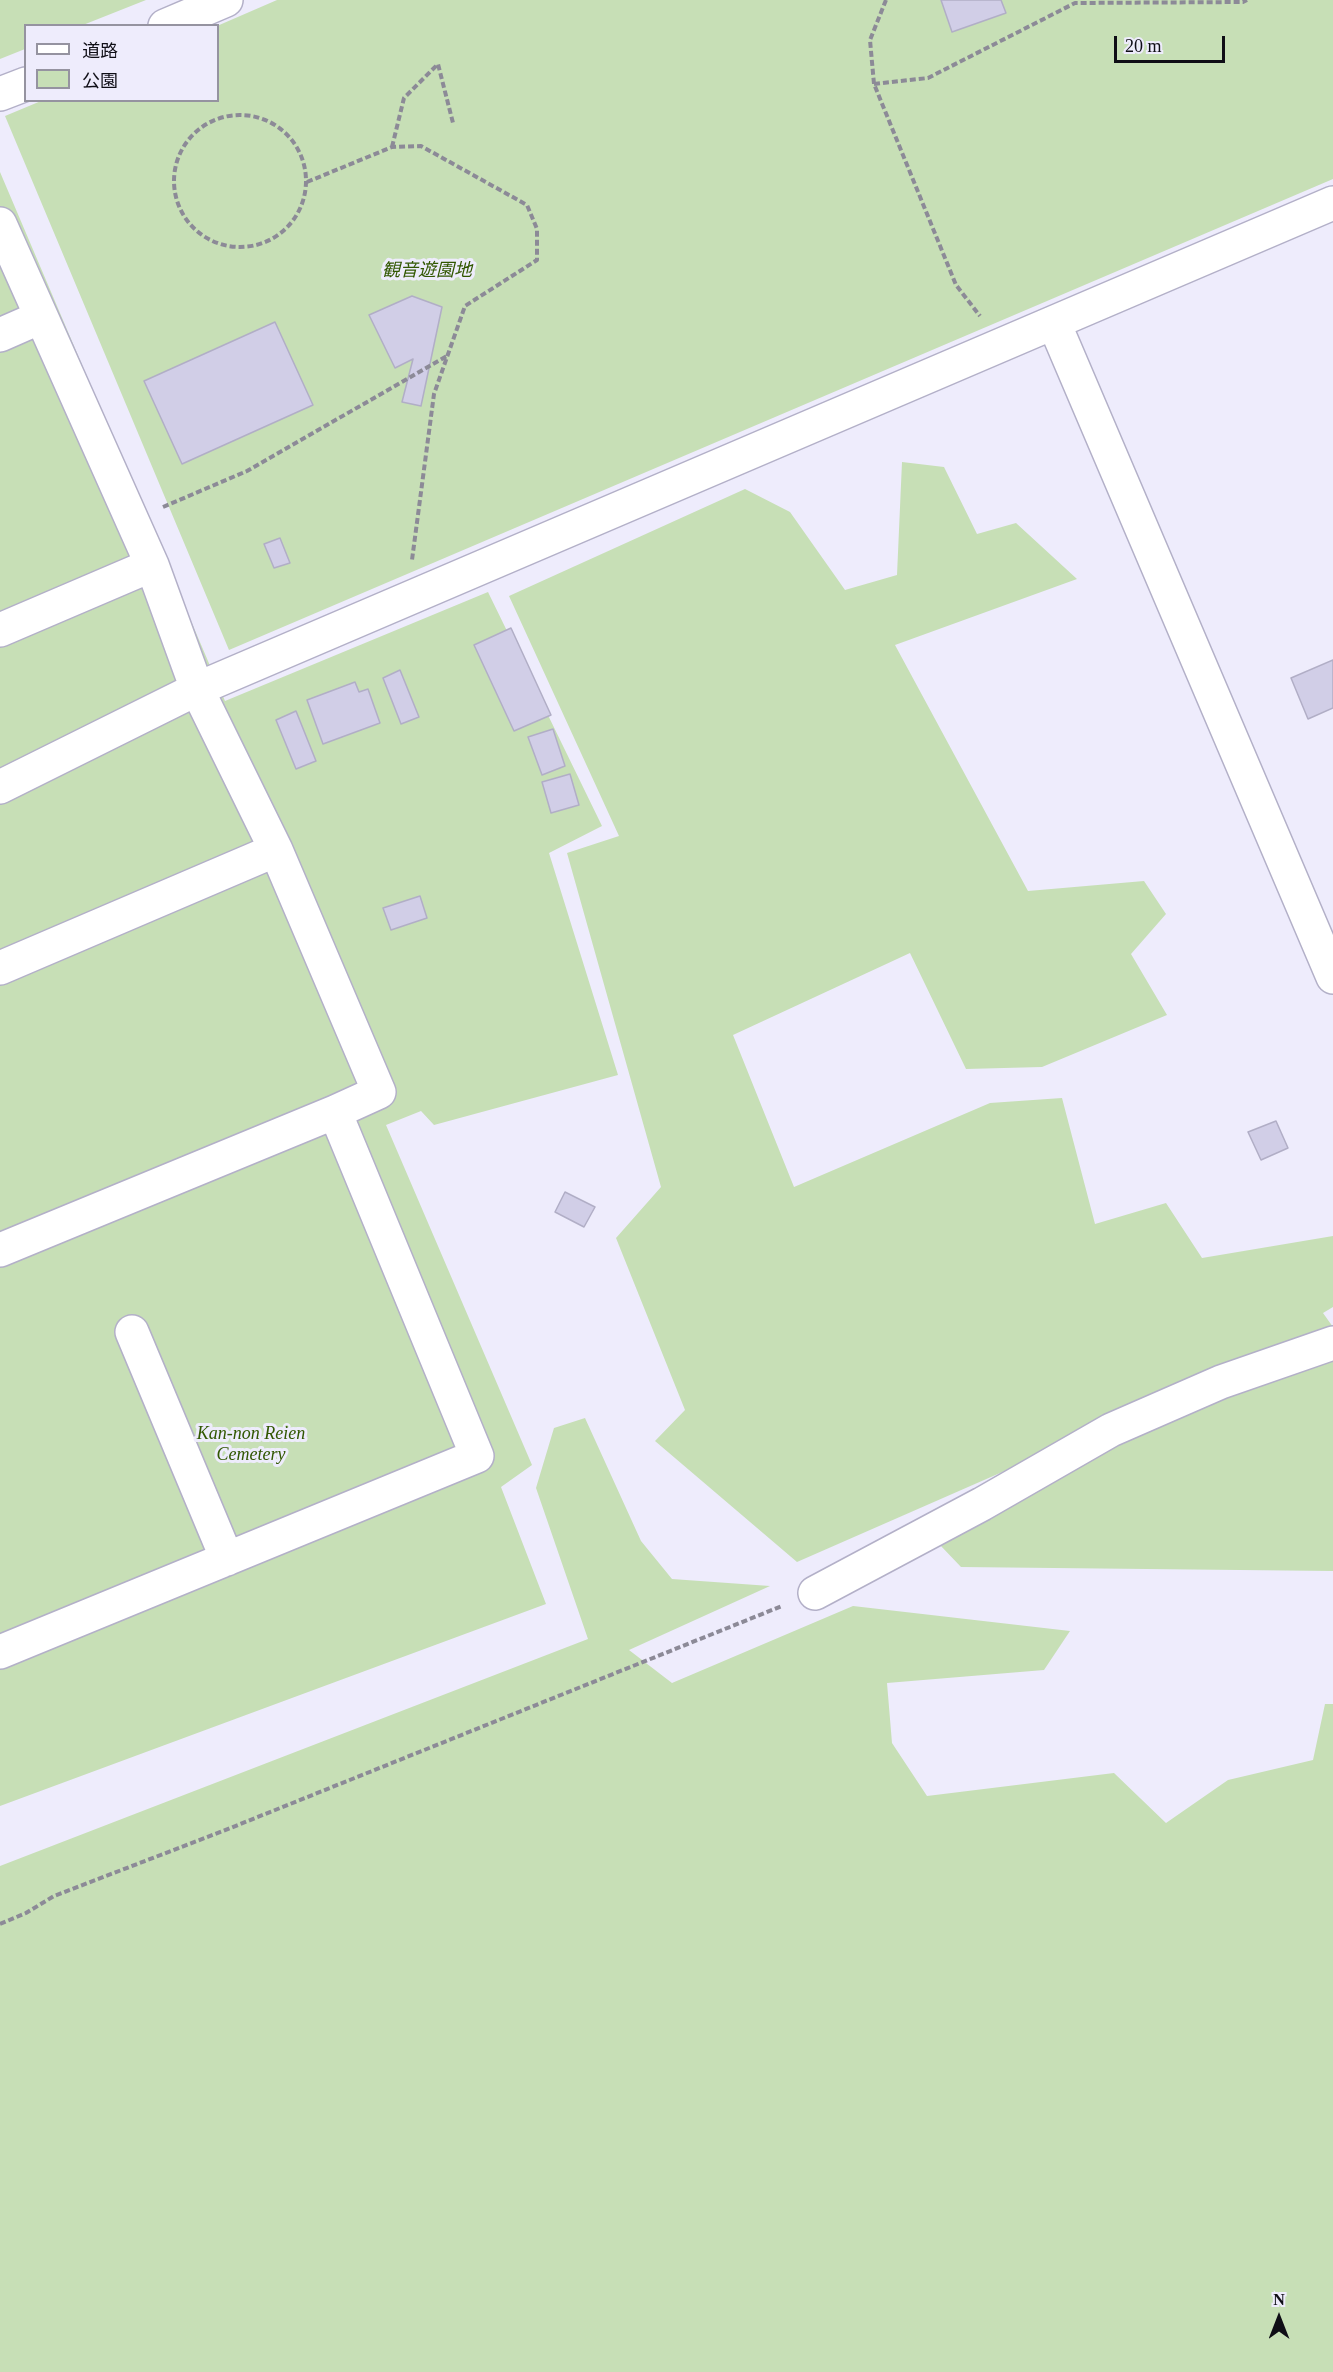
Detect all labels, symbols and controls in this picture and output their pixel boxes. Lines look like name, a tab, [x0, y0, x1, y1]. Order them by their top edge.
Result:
legend	[24, 24, 219, 102]
scale bar	[1117, 24, 1228, 62]
text: 20 m	[1125, 36, 1162, 56]
text: 道路	[82, 41, 118, 61]
text: 公園	[82, 71, 118, 91]
park label: 観音遊園地	[382, 260, 472, 282]
park label: Kan-non Reien Cemetery	[197, 1423, 305, 1466]
north arrow	[1249, 2288, 1309, 2348]
text: N	[1273, 2291, 1285, 2308]

